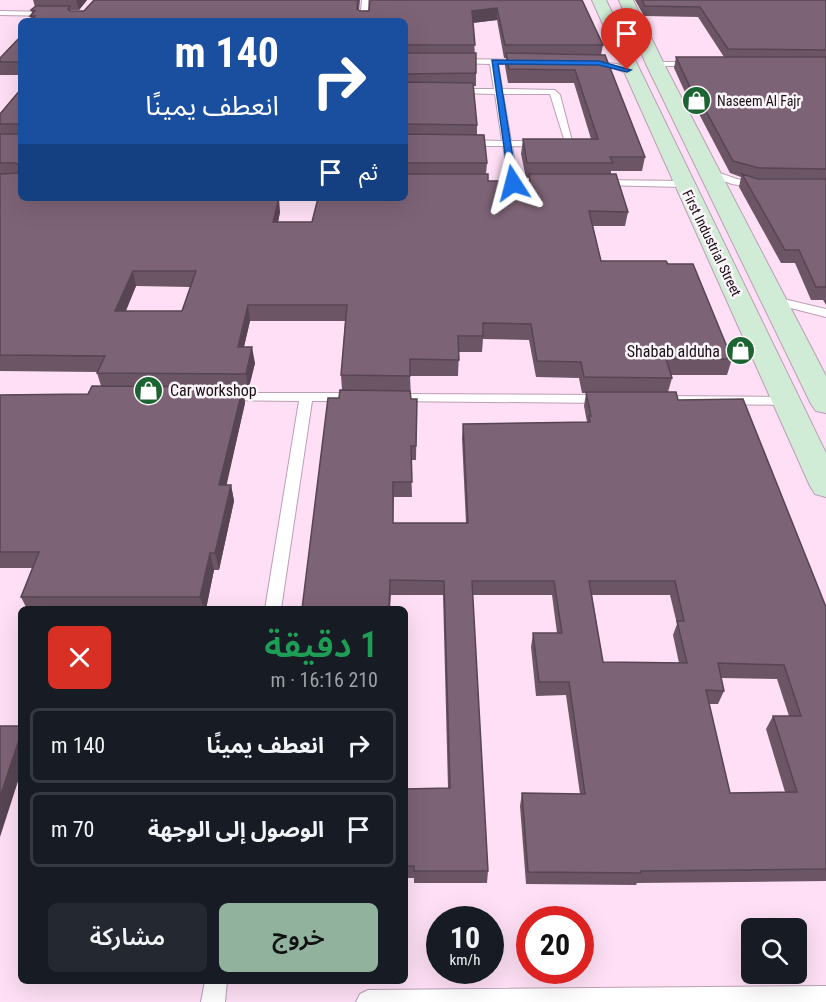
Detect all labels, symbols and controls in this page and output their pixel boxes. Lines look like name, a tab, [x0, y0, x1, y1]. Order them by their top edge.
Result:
pin	[601, 8, 652, 70]
icon: arrive	[610, 17, 643, 50]
text: 140 m	[174, 28, 279, 77]
icon: right	[300, 42, 378, 120]
shop icon: Naseem Al Fajr	[680, 85, 712, 117]
text: انعطف يمينًا	[145, 90, 279, 122]
place label: Naseem Al Fajr	[717, 93, 801, 109]
position arrow	[481, 151, 545, 215]
icon: arrive	[314, 156, 347, 189]
text: ثم	[359, 160, 378, 185]
street label: First Industrial Street	[679, 187, 745, 299]
shop icon: Shabab alduha	[725, 335, 757, 367]
place label: Shabab alduha	[627, 342, 720, 361]
shop icon: Car workshop	[133, 374, 165, 406]
place label: Car workshop	[170, 381, 257, 400]
text: 1 دقيقة	[264, 624, 378, 666]
button: close	[48, 626, 111, 689]
text: 210 m · 16:16	[271, 668, 378, 692]
icon: right	[342, 729, 375, 762]
text: 140 m	[51, 733, 105, 758]
text: انعطف يمينًا	[206, 733, 324, 758]
icon: arrive	[342, 813, 375, 846]
text: 70 m	[51, 817, 94, 842]
text: الوصول إلى الوجهة	[148, 817, 324, 842]
button: مشاركة	[48, 903, 207, 972]
button: خروج	[219, 903, 378, 972]
speed limit sign: 20	[516, 906, 594, 984]
map controls	[741, 918, 807, 984]
button: search	[741, 918, 807, 984]
text: 10	[450, 920, 480, 955]
text: km/h	[450, 951, 480, 969]

